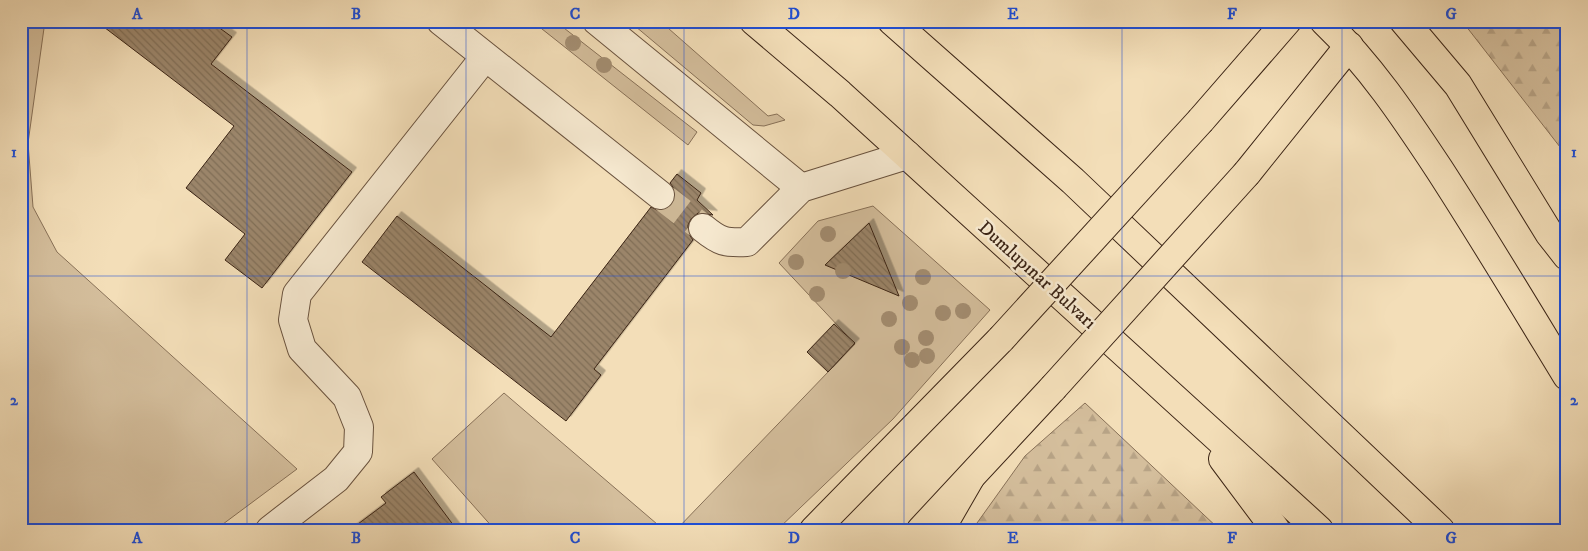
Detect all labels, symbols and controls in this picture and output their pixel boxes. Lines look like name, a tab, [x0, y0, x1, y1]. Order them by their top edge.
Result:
text: A	[131, 4, 143, 24]
text: B	[351, 4, 361, 24]
text: C	[570, 4, 580, 24]
text: D	[788, 4, 800, 24]
text: E	[1007, 4, 1019, 24]
text: F	[1227, 4, 1237, 24]
text: G	[1445, 4, 1457, 24]
text: 1	[11, 142, 17, 162]
text: 1	[1571, 142, 1577, 162]
street label: Dumlupınar Bulvarı	[973, 216, 1101, 334]
text: 2	[10, 390, 19, 410]
text: 2	[1570, 390, 1579, 410]
text: A	[131, 528, 143, 548]
text: B	[351, 528, 361, 548]
text: C	[570, 528, 580, 548]
text: D	[788, 528, 800, 548]
text: E	[1007, 528, 1019, 548]
text: F	[1227, 528, 1237, 548]
text: G	[1445, 528, 1457, 548]

